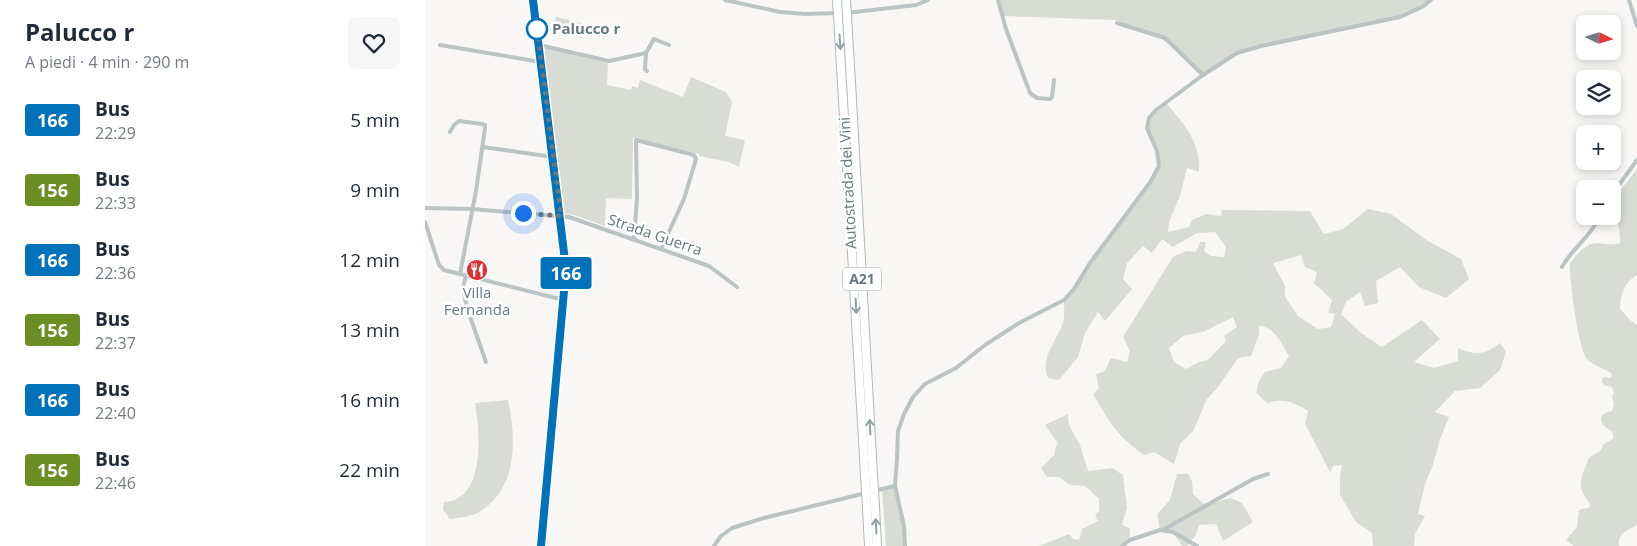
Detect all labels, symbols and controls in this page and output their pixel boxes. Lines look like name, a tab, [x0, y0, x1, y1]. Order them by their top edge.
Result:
text: Palucco r	[25, 15, 134, 48]
north arrow	[1576, 15, 1621, 60]
map controls	[1576, 15, 1621, 225]
button: heart	[348, 17, 400, 69]
marker: Palucco r	[526, 18, 548, 40]
place label: Palucco r	[552, 18, 621, 38]
one-way arrow	[835, 33, 844, 49]
text: A piedi · 4 min · 290 m	[25, 51, 189, 73]
button: layers	[1576, 70, 1621, 115]
text: Bus	[95, 96, 130, 122]
text: 5 min	[350, 107, 400, 133]
text: 166	[37, 108, 68, 132]
street label: Autostrada dei Vini	[834, 116, 860, 250]
text: 22:29	[95, 122, 136, 144]
button: +	[1576, 125, 1621, 170]
text: Bus	[95, 166, 130, 192]
text: 9 min	[350, 177, 400, 203]
text: 156	[37, 178, 68, 202]
button: −	[1576, 180, 1621, 225]
text: 22:33	[95, 192, 136, 214]
your location	[511, 201, 536, 226]
street label: Strada Guerra	[605, 209, 705, 260]
text: Bus	[95, 236, 130, 262]
text: 12 min	[339, 247, 400, 273]
text: 166	[37, 248, 68, 272]
line badge: 166	[537, 257, 595, 289]
restaurant icon: Villa Fernanda	[465, 258, 489, 282]
text: 166	[551, 261, 581, 285]
text: 22:36	[95, 262, 136, 284]
road number: A21	[843, 268, 881, 290]
place label: Villa Fernanda	[444, 282, 510, 319]
one-way arrow	[851, 298, 860, 314]
text: Bus	[95, 306, 130, 332]
text: 13 min	[339, 317, 400, 343]
text: 156	[37, 318, 68, 342]
text: 22:37	[95, 332, 136, 354]
text: Bus	[95, 376, 130, 402]
text: 16 min	[339, 387, 400, 413]
text: 166	[37, 388, 68, 412]
text: 22:40	[95, 402, 136, 424]
one-way arrow	[866, 419, 875, 435]
text: Bus	[95, 446, 130, 472]
text: 22 min	[339, 457, 400, 483]
text: 156	[37, 458, 68, 482]
text: 22:46	[95, 472, 136, 494]
one-way arrow	[871, 519, 880, 535]

